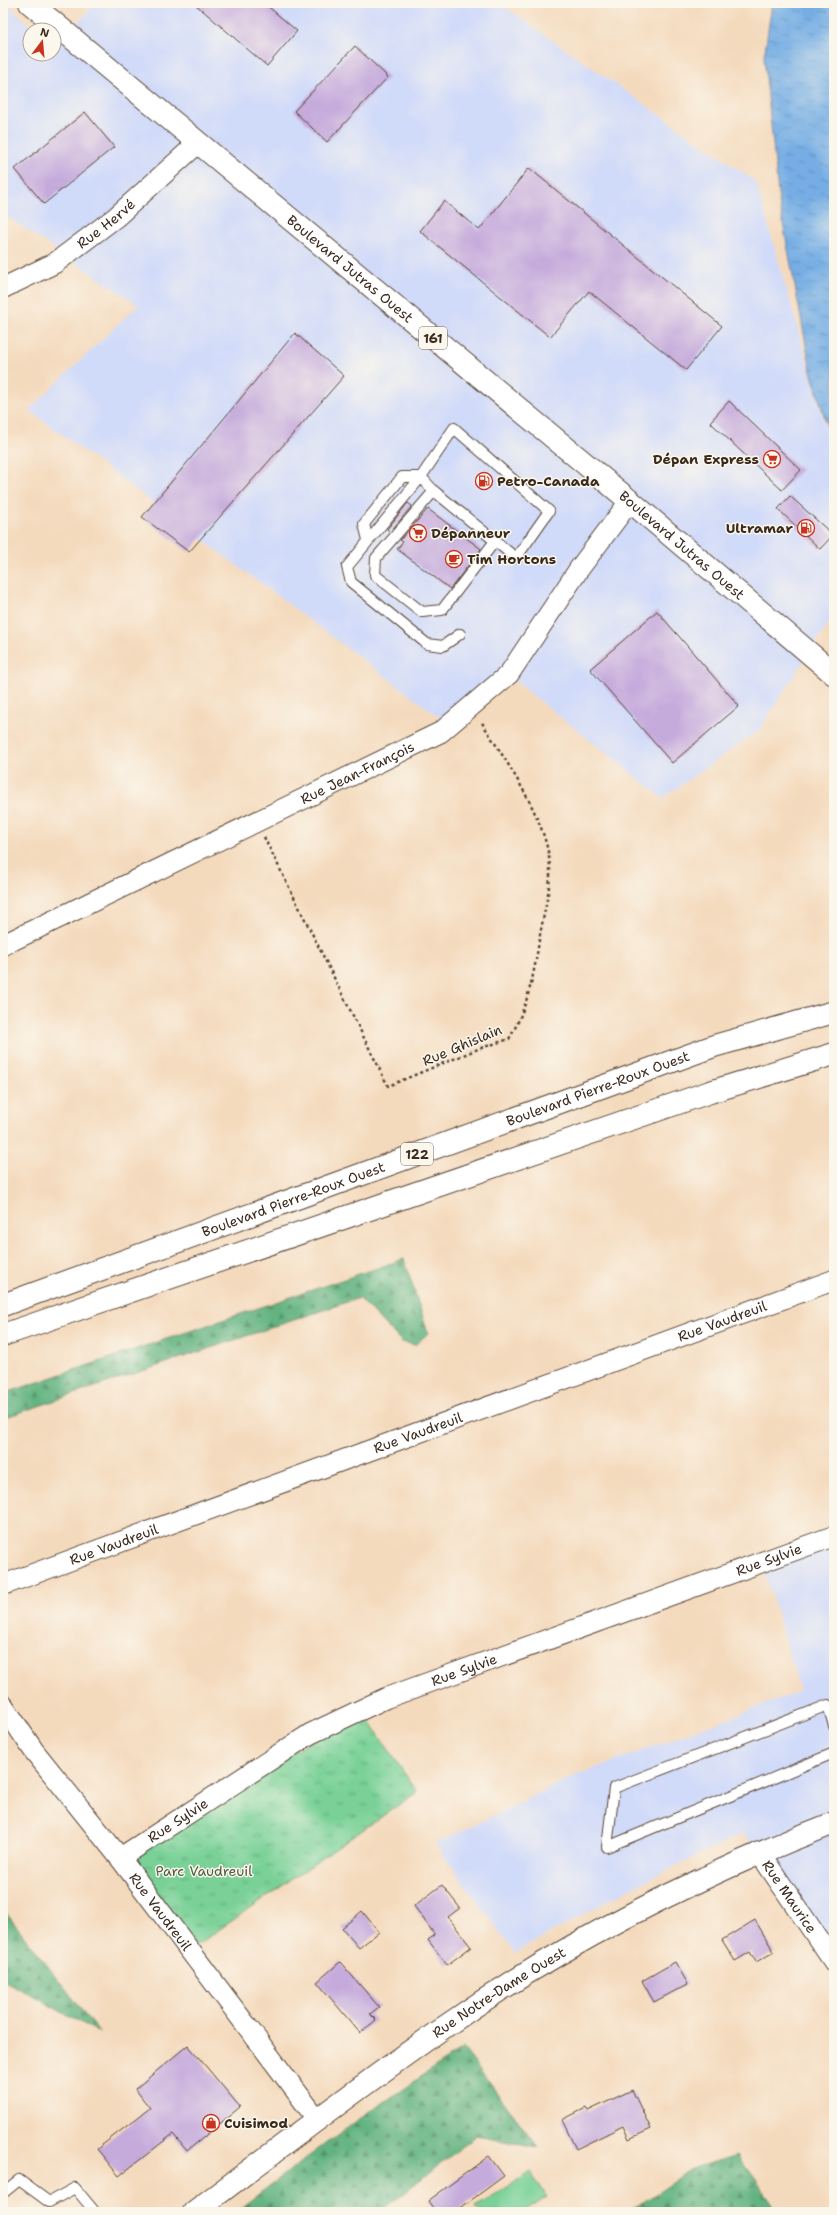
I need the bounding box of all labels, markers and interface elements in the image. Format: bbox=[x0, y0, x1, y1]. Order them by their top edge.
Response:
north arrow bbox=[22, 22, 62, 62]
text: N bbox=[38, 24, 51, 41]
street label: Rue Hervé bbox=[73, 195, 139, 252]
street label: Boulevard Jutras Ouest bbox=[283, 211, 417, 326]
road number: 161 bbox=[419, 327, 447, 349]
supermarket icon: Dépan Express bbox=[762, 449, 782, 469]
place label: Dépan Express bbox=[653, 450, 759, 468]
fuel station icon: Petro-Canada bbox=[474, 471, 494, 491]
place label: Petro-Canada bbox=[497, 472, 600, 490]
street label: Boulevard Jutras Ouest bbox=[616, 487, 749, 603]
fuel station icon: Ultramar bbox=[796, 518, 816, 538]
place label: Ultramar bbox=[726, 519, 793, 537]
supermarket icon: Dépanneur bbox=[408, 523, 428, 543]
place label: Dépanneur bbox=[431, 524, 511, 542]
cafe icon: Tim Hortons bbox=[444, 549, 464, 569]
place label: Tim Hortons bbox=[467, 550, 556, 568]
street label: Rue Jean-François bbox=[297, 737, 417, 808]
street label: Rue Ghislain bbox=[419, 1020, 505, 1070]
street label: Boulevard Pierre-Roux Ouest bbox=[504, 1047, 692, 1130]
road number: 122 bbox=[401, 1143, 433, 1165]
street label: Boulevard Pierre-Roux Ouest bbox=[199, 1158, 387, 1241]
street label: Rue Vaudreuil bbox=[675, 1296, 770, 1346]
street label: Rue Vaudreuil bbox=[371, 1408, 466, 1457]
street label: Rue Vaudreuil bbox=[67, 1520, 161, 1569]
street label: Rue Sylvie bbox=[733, 1539, 804, 1580]
street label: Rue Sylvie bbox=[429, 1650, 499, 1690]
street label: Rue Sylvie bbox=[144, 1794, 211, 1847]
street label: Rue Maurice bbox=[758, 1857, 821, 1937]
park label: Parc Vaudreuil bbox=[156, 1862, 253, 1880]
street label: Rue Vaudreuil bbox=[125, 1869, 196, 1955]
street label: Rue Notre-Dame Ouest bbox=[429, 1943, 569, 2042]
shop icon: Cuisimod bbox=[201, 2113, 221, 2133]
place label: Cuisimod bbox=[224, 2114, 289, 2132]

